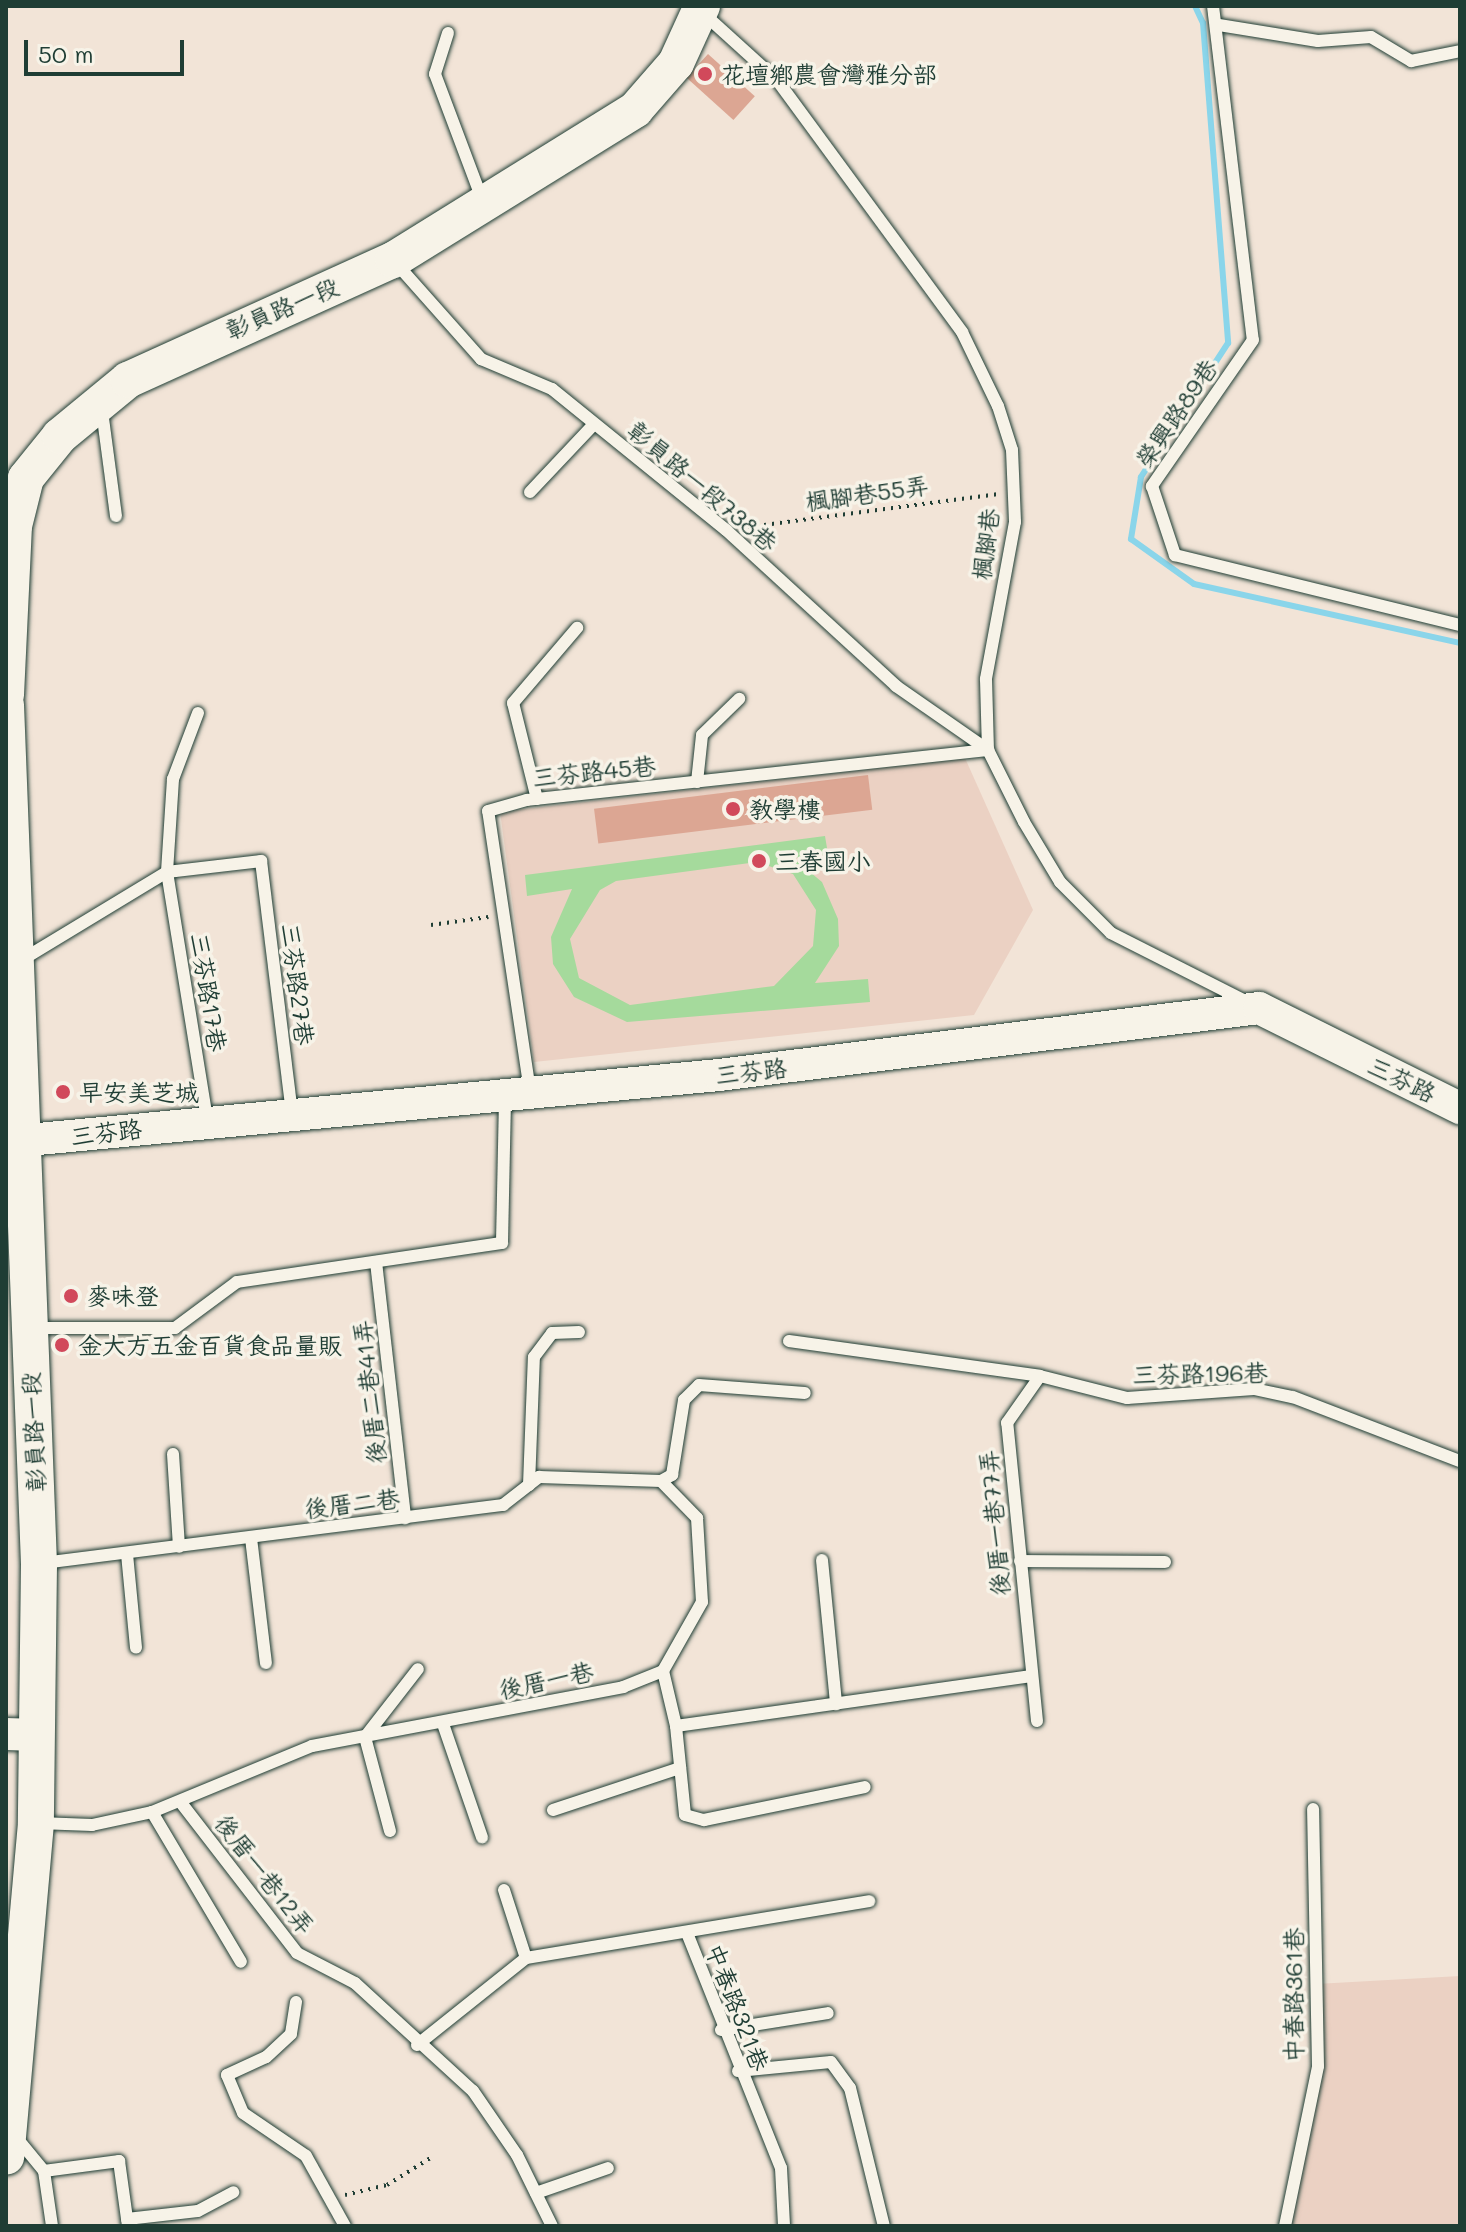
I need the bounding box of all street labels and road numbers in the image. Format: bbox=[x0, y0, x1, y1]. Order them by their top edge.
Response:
street label: 彰員路一段 bbox=[221, 271, 343, 345]
street label: 榮興路89巷 bbox=[1129, 353, 1223, 473]
street label: 彰員路一段738巷 bbox=[623, 415, 783, 557]
street label: 楓腳巷55弄 bbox=[804, 470, 930, 516]
street label: 楓腳巷 bbox=[966, 507, 1004, 581]
street label: 三芬路45巷 bbox=[531, 750, 657, 792]
street label: 三芬路27巷 bbox=[276, 921, 320, 1047]
street label: 三芬路17巷 bbox=[185, 930, 233, 1054]
street label: 三芬路 bbox=[1363, 1050, 1441, 1108]
street label: 三芬路 bbox=[714, 1053, 788, 1089]
street label: 三芬路 bbox=[69, 1113, 143, 1151]
street label: 後厝二巷41弄 bbox=[347, 1318, 391, 1466]
street label: 三芬路196巷 bbox=[1132, 1357, 1268, 1389]
street label: 彰員路一段 bbox=[15, 1371, 51, 1493]
street label: 後厝一巷77弄 bbox=[973, 1449, 1015, 1597]
street label: 後厝二巷 bbox=[303, 1483, 401, 1523]
street label: 後厝一巷 bbox=[496, 1656, 596, 1704]
street label: 後厝一巷12弄 bbox=[209, 1808, 321, 1940]
street label: 中春路361巷 bbox=[1279, 1927, 1307, 2063]
street label: 中春路321巷 bbox=[701, 1939, 775, 2075]

